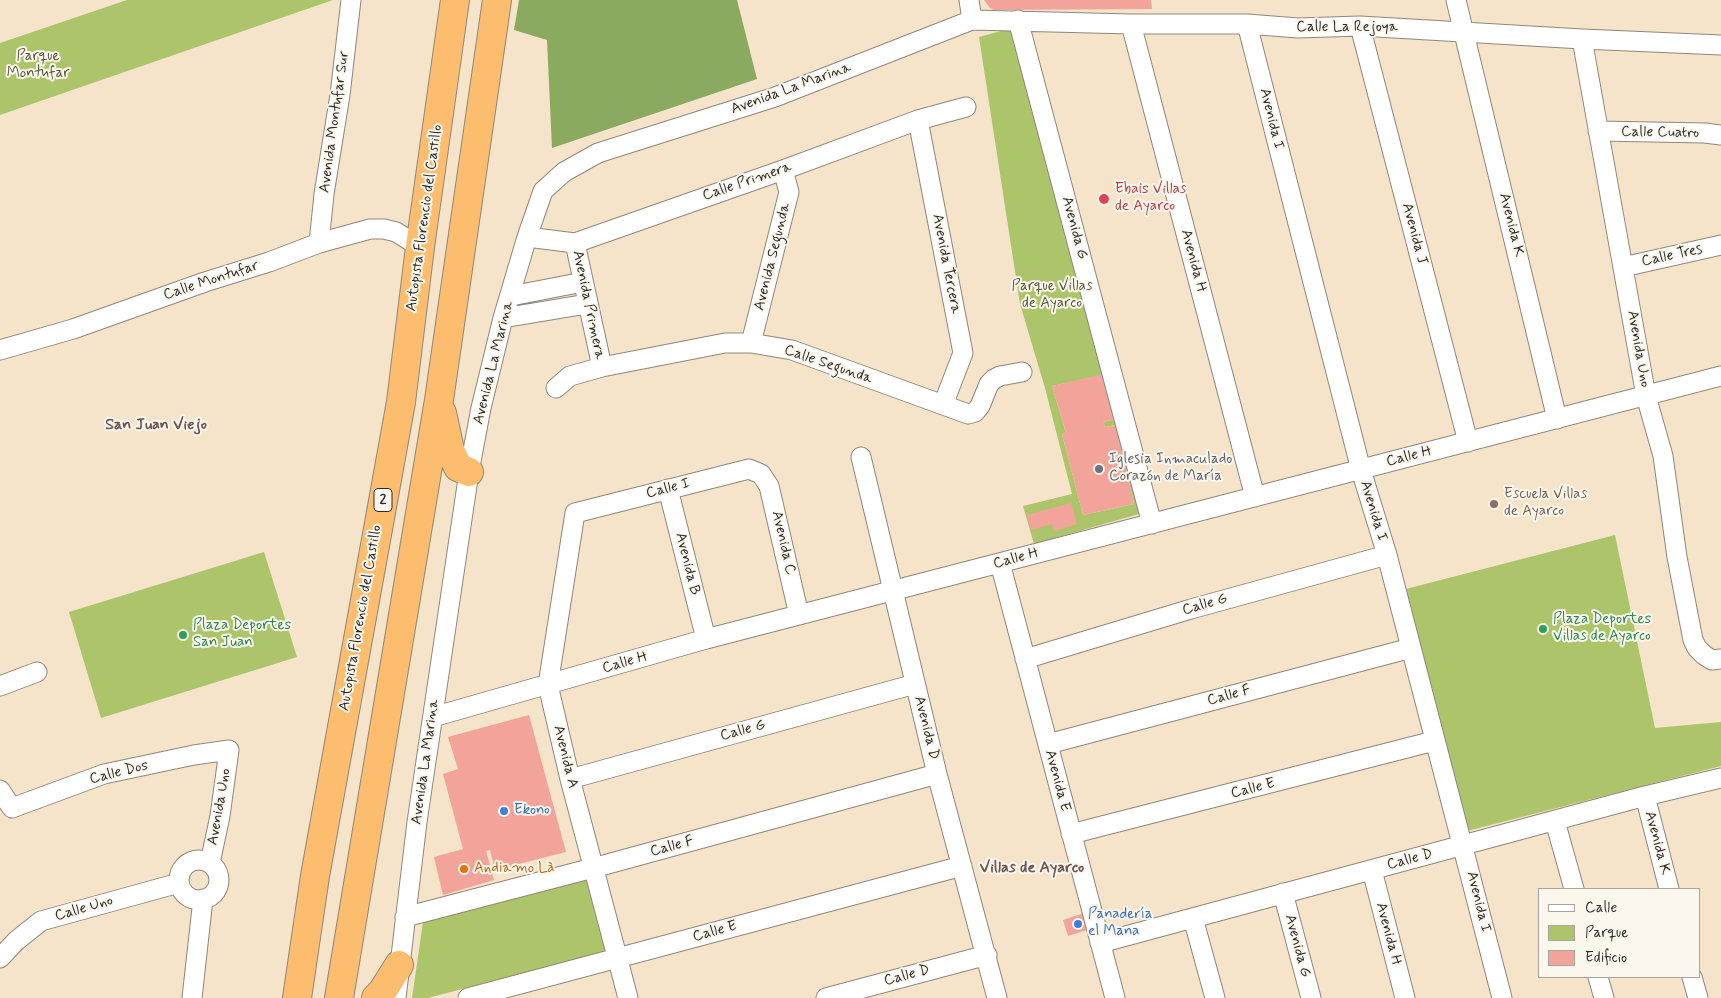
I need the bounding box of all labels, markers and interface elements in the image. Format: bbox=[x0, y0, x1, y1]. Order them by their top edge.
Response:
street label: Calle La Rejoya bbox=[1296, 19, 1398, 37]
park label: Parque Montufar bbox=[7, 48, 69, 83]
street label: Avenida Montufar Sur bbox=[316, 50, 354, 194]
street label: Avenida La Marina bbox=[729, 59, 853, 119]
street label: Avenida I bbox=[1255, 87, 1287, 151]
street label: Autopista Florencio del Castillo bbox=[403, 123, 447, 313]
street label: Calle Cuatro bbox=[1621, 123, 1699, 143]
street label: Calle Primera bbox=[700, 158, 794, 206]
place label: Ebais Villas de Ayarco bbox=[1115, 181, 1186, 216]
street label: Avenida K bbox=[1494, 191, 1528, 259]
marker: Ebais Villas de Ayarco bbox=[1097, 192, 1111, 206]
street label: Avenida G bbox=[1057, 195, 1091, 261]
street label: Avenida Segunda bbox=[751, 201, 795, 313]
street label: Avenida J bbox=[1397, 201, 1431, 267]
street label: Avenida Tercera bbox=[927, 212, 965, 316]
street label: Avenida H bbox=[1176, 228, 1210, 294]
street label: Calle Tres bbox=[1640, 241, 1704, 271]
street label: Avenida Primera bbox=[568, 249, 608, 361]
street label: Calle Montufar bbox=[161, 257, 261, 305]
park label: Parque Villas de Ayarco bbox=[1012, 278, 1092, 313]
street label: Avenida La Marina bbox=[470, 300, 518, 426]
street label: Avenida Uno bbox=[1622, 309, 1654, 389]
street label: Calle Segunda bbox=[782, 341, 874, 389]
district label: San Juan Viejo bbox=[105, 416, 207, 436]
street label: Calle H bbox=[1384, 443, 1434, 471]
place label: Iglesia Inmaculado Corazón de María bbox=[1109, 451, 1232, 486]
marker: Iglesia Inmaculado Corazón de María bbox=[1093, 463, 1105, 475]
street label: Calle I bbox=[644, 475, 692, 503]
street label: Avenida I bbox=[1355, 479, 1391, 543]
place label: Escuela Villas de Ayarco bbox=[1504, 486, 1587, 521]
road number: 2 bbox=[374, 488, 392, 512]
marker: Escuela Villas de Ayarco bbox=[1488, 498, 1500, 510]
street label: Avenida C bbox=[767, 509, 799, 577]
street label: Autopista Florencio del Castillo bbox=[336, 524, 386, 712]
street label: Avenida B bbox=[671, 531, 703, 597]
street label: Calle H bbox=[991, 544, 1041, 574]
street label: Calle G bbox=[1180, 590, 1230, 620]
place label: Plaza Deportes Villas de Ayarco bbox=[1553, 611, 1651, 646]
place label: Plaza Deportes San Juan bbox=[193, 617, 291, 652]
marker: Plaza Deportes Villas de Ayarco bbox=[1537, 623, 1549, 635]
marker: Plaza Deportes San Juan bbox=[177, 629, 189, 641]
street label: Calle H bbox=[600, 648, 650, 678]
street label: Calle F bbox=[1205, 682, 1253, 710]
street label: Avenida D bbox=[909, 694, 943, 762]
street label: Avenida La Marina bbox=[408, 698, 444, 826]
street label: Calle G bbox=[718, 716, 768, 746]
street label: Avenida A bbox=[549, 724, 581, 790]
street label: Avenida E bbox=[1040, 748, 1074, 814]
street label: Calle Dos bbox=[88, 757, 150, 789]
street label: Avenida Uno bbox=[204, 767, 236, 847]
street label: Calle E bbox=[1229, 775, 1277, 803]
place label: Ekono bbox=[514, 802, 550, 820]
marker: Ekono bbox=[498, 805, 510, 817]
street label: Avenida K bbox=[1640, 809, 1674, 877]
street label: Calle F bbox=[648, 833, 696, 861]
street label: Calle D bbox=[1385, 845, 1435, 875]
district label: Villas de Ayarco bbox=[980, 859, 1084, 879]
place label: Andiamo Là bbox=[474, 860, 554, 878]
marker: Andiamo Là bbox=[458, 863, 470, 875]
street label: Avenida I bbox=[1462, 870, 1494, 934]
legend bbox=[1538, 888, 1701, 978]
street label: Calle Uno bbox=[53, 892, 115, 926]
text: Calle bbox=[1585, 898, 1617, 918]
street label: Avenida H bbox=[1371, 901, 1405, 967]
place label: Panadería el Mana bbox=[1088, 906, 1153, 941]
street label: Avenida G bbox=[1280, 913, 1314, 979]
street label: Calle E bbox=[691, 917, 739, 947]
marker: Panadería el Mana bbox=[1072, 918, 1084, 930]
text: Parque bbox=[1585, 923, 1628, 943]
text: Edificio bbox=[1585, 948, 1627, 968]
street label: Calle D bbox=[882, 961, 932, 991]

